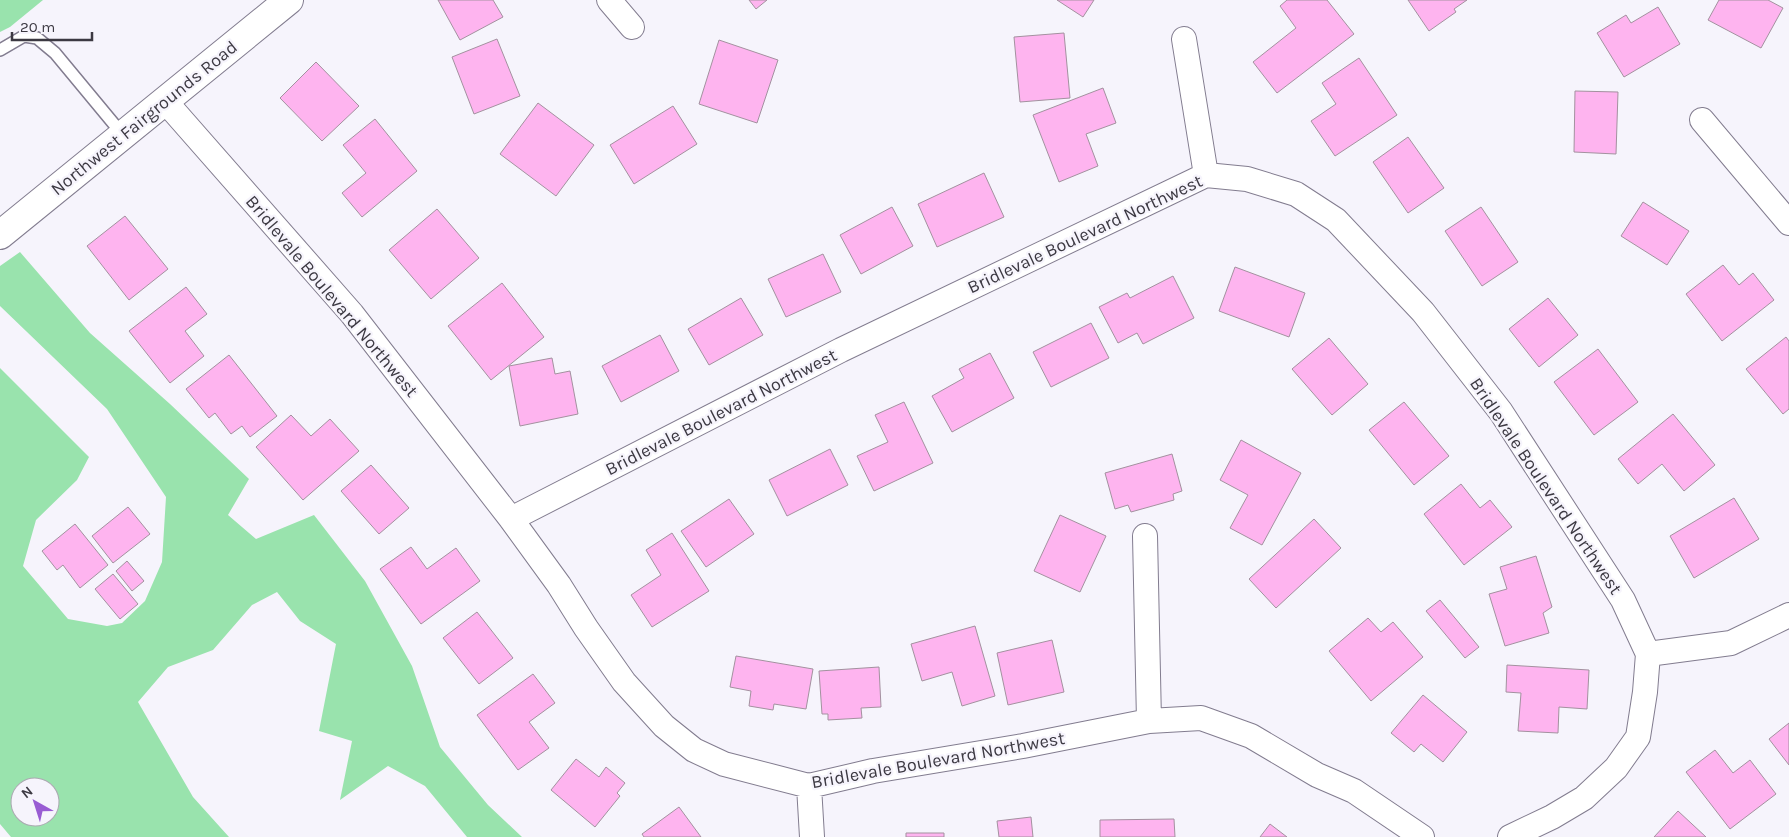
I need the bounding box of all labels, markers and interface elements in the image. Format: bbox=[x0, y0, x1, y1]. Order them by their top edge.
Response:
scale bar bbox=[12, 10, 92, 42]
text: 20 m bbox=[20, 18, 55, 36]
street label: Northwest Fairgrounds Road bbox=[46, 36, 242, 200]
street label: Bridlevale Boulevard Northwest bbox=[964, 170, 1206, 298]
street label: Bridlevale Boulevard Northwest bbox=[241, 191, 423, 402]
street label: Bridlevale Boulevard Northwest bbox=[602, 344, 841, 480]
street label: Bridlevale Boulevard Northwest bbox=[1465, 373, 1627, 599]
street label: Bridlevale Boulevard Northwest bbox=[810, 727, 1067, 793]
north arrow bbox=[10, 777, 60, 827]
text: N bbox=[18, 783, 36, 802]

